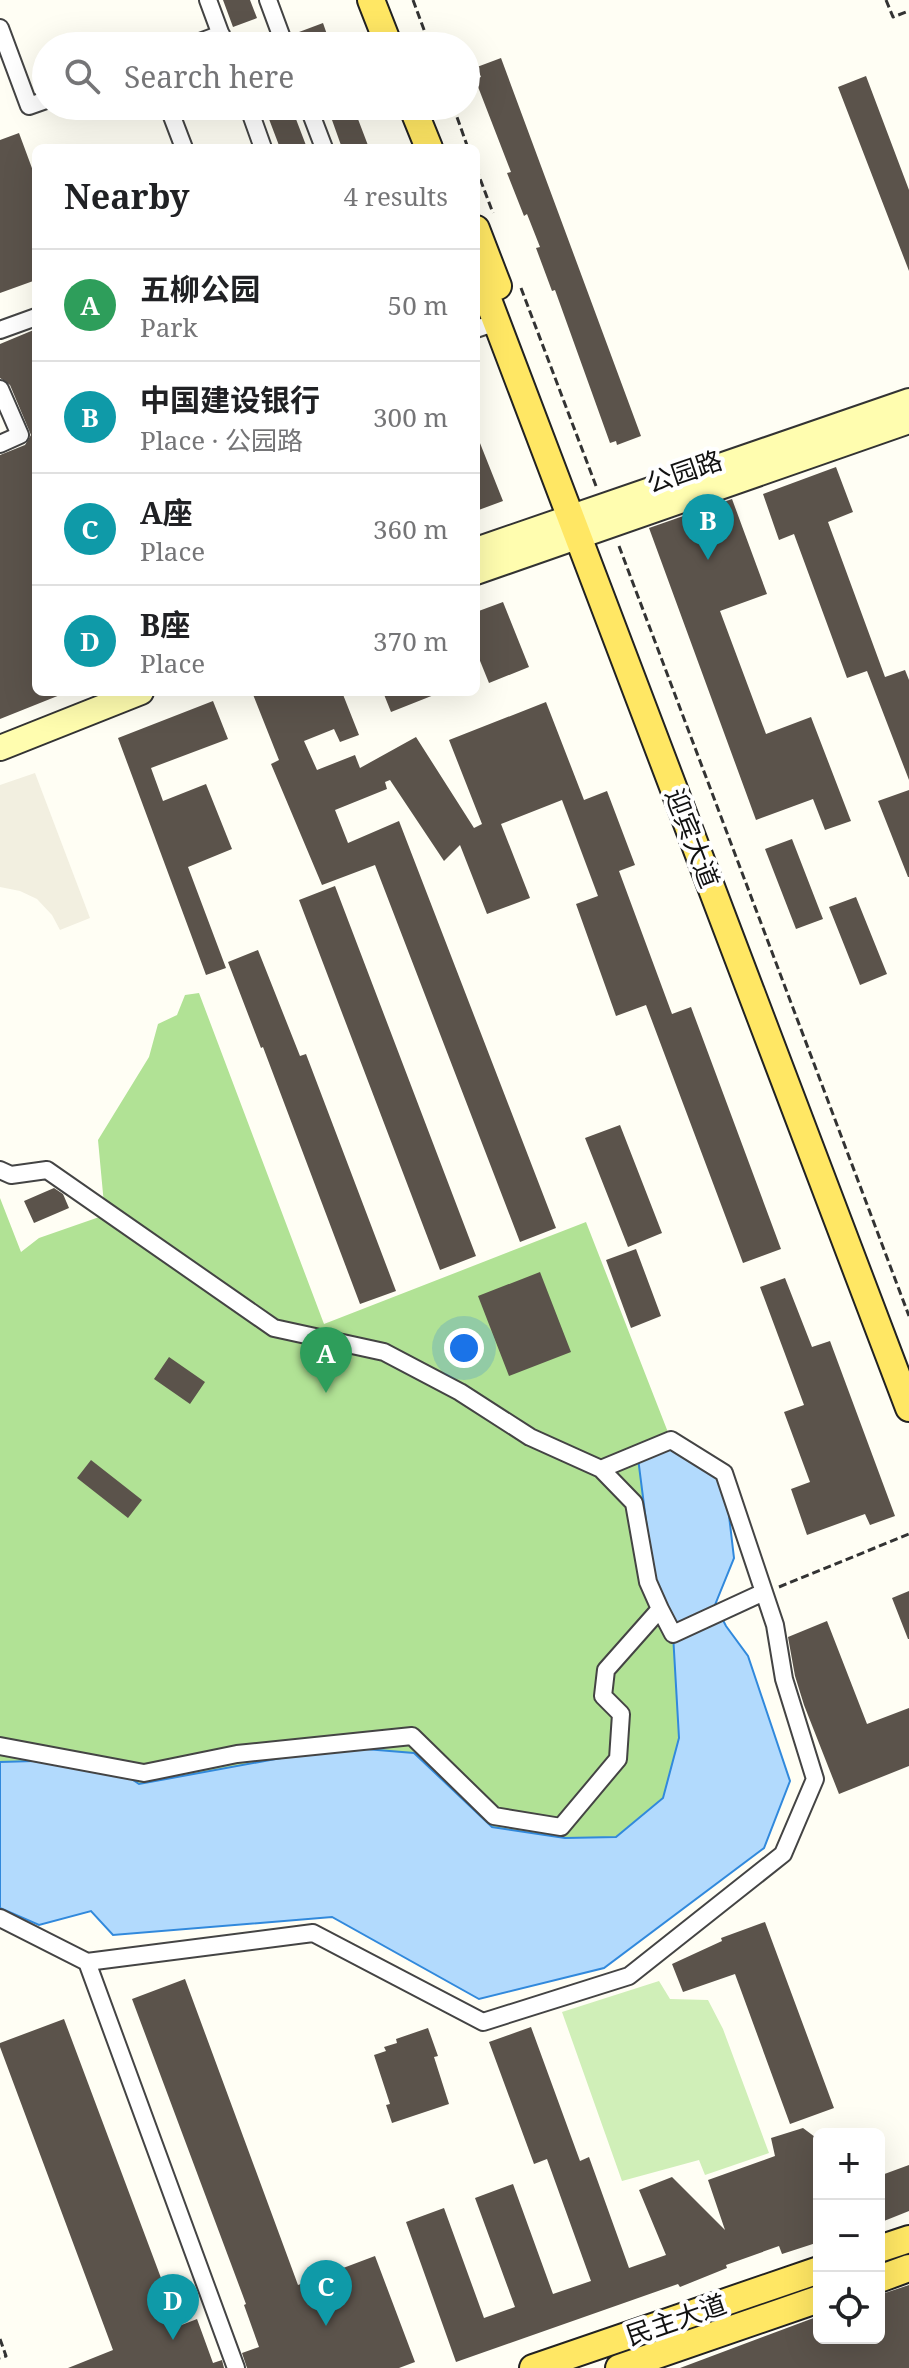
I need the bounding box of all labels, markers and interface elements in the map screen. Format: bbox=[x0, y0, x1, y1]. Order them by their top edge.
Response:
search box bbox=[32, 32, 480, 120]
icon: search bbox=[60, 54, 104, 98]
text: Search here bbox=[124, 56, 294, 97]
text: Nearby bbox=[64, 173, 190, 219]
text: 4 results bbox=[343, 178, 448, 214]
text: 五柳公园 bbox=[140, 268, 260, 309]
text: A bbox=[80, 287, 100, 323]
text: 50 m bbox=[388, 287, 448, 323]
text: Park bbox=[140, 309, 198, 345]
text: 中国建设银行 bbox=[140, 379, 320, 420]
text: B bbox=[81, 399, 99, 435]
text: 300 m bbox=[373, 399, 448, 435]
text: Place · 公园路 bbox=[140, 422, 303, 458]
street label: 公园路 bbox=[641, 441, 727, 501]
text: A座 bbox=[140, 492, 193, 533]
pin: B bbox=[682, 494, 734, 560]
text: C bbox=[81, 511, 99, 547]
text: 360 m bbox=[373, 511, 448, 547]
text: Place bbox=[140, 533, 205, 569]
text: B座 bbox=[140, 604, 190, 645]
text: D bbox=[80, 623, 100, 659]
text: 370 m bbox=[373, 623, 448, 659]
text: Place bbox=[140, 645, 205, 681]
street label: 迎宾大道 bbox=[658, 783, 728, 893]
pin: A bbox=[300, 1327, 352, 1393]
your location bbox=[444, 1328, 484, 1368]
map controls bbox=[813, 2128, 885, 2344]
button: + bbox=[813, 2128, 885, 2200]
button: − bbox=[813, 2200, 885, 2272]
pin: C bbox=[300, 2260, 352, 2326]
button: locate bbox=[813, 2272, 885, 2344]
pin: D bbox=[147, 2274, 199, 2340]
street label: 民主大道 bbox=[621, 2285, 731, 2353]

